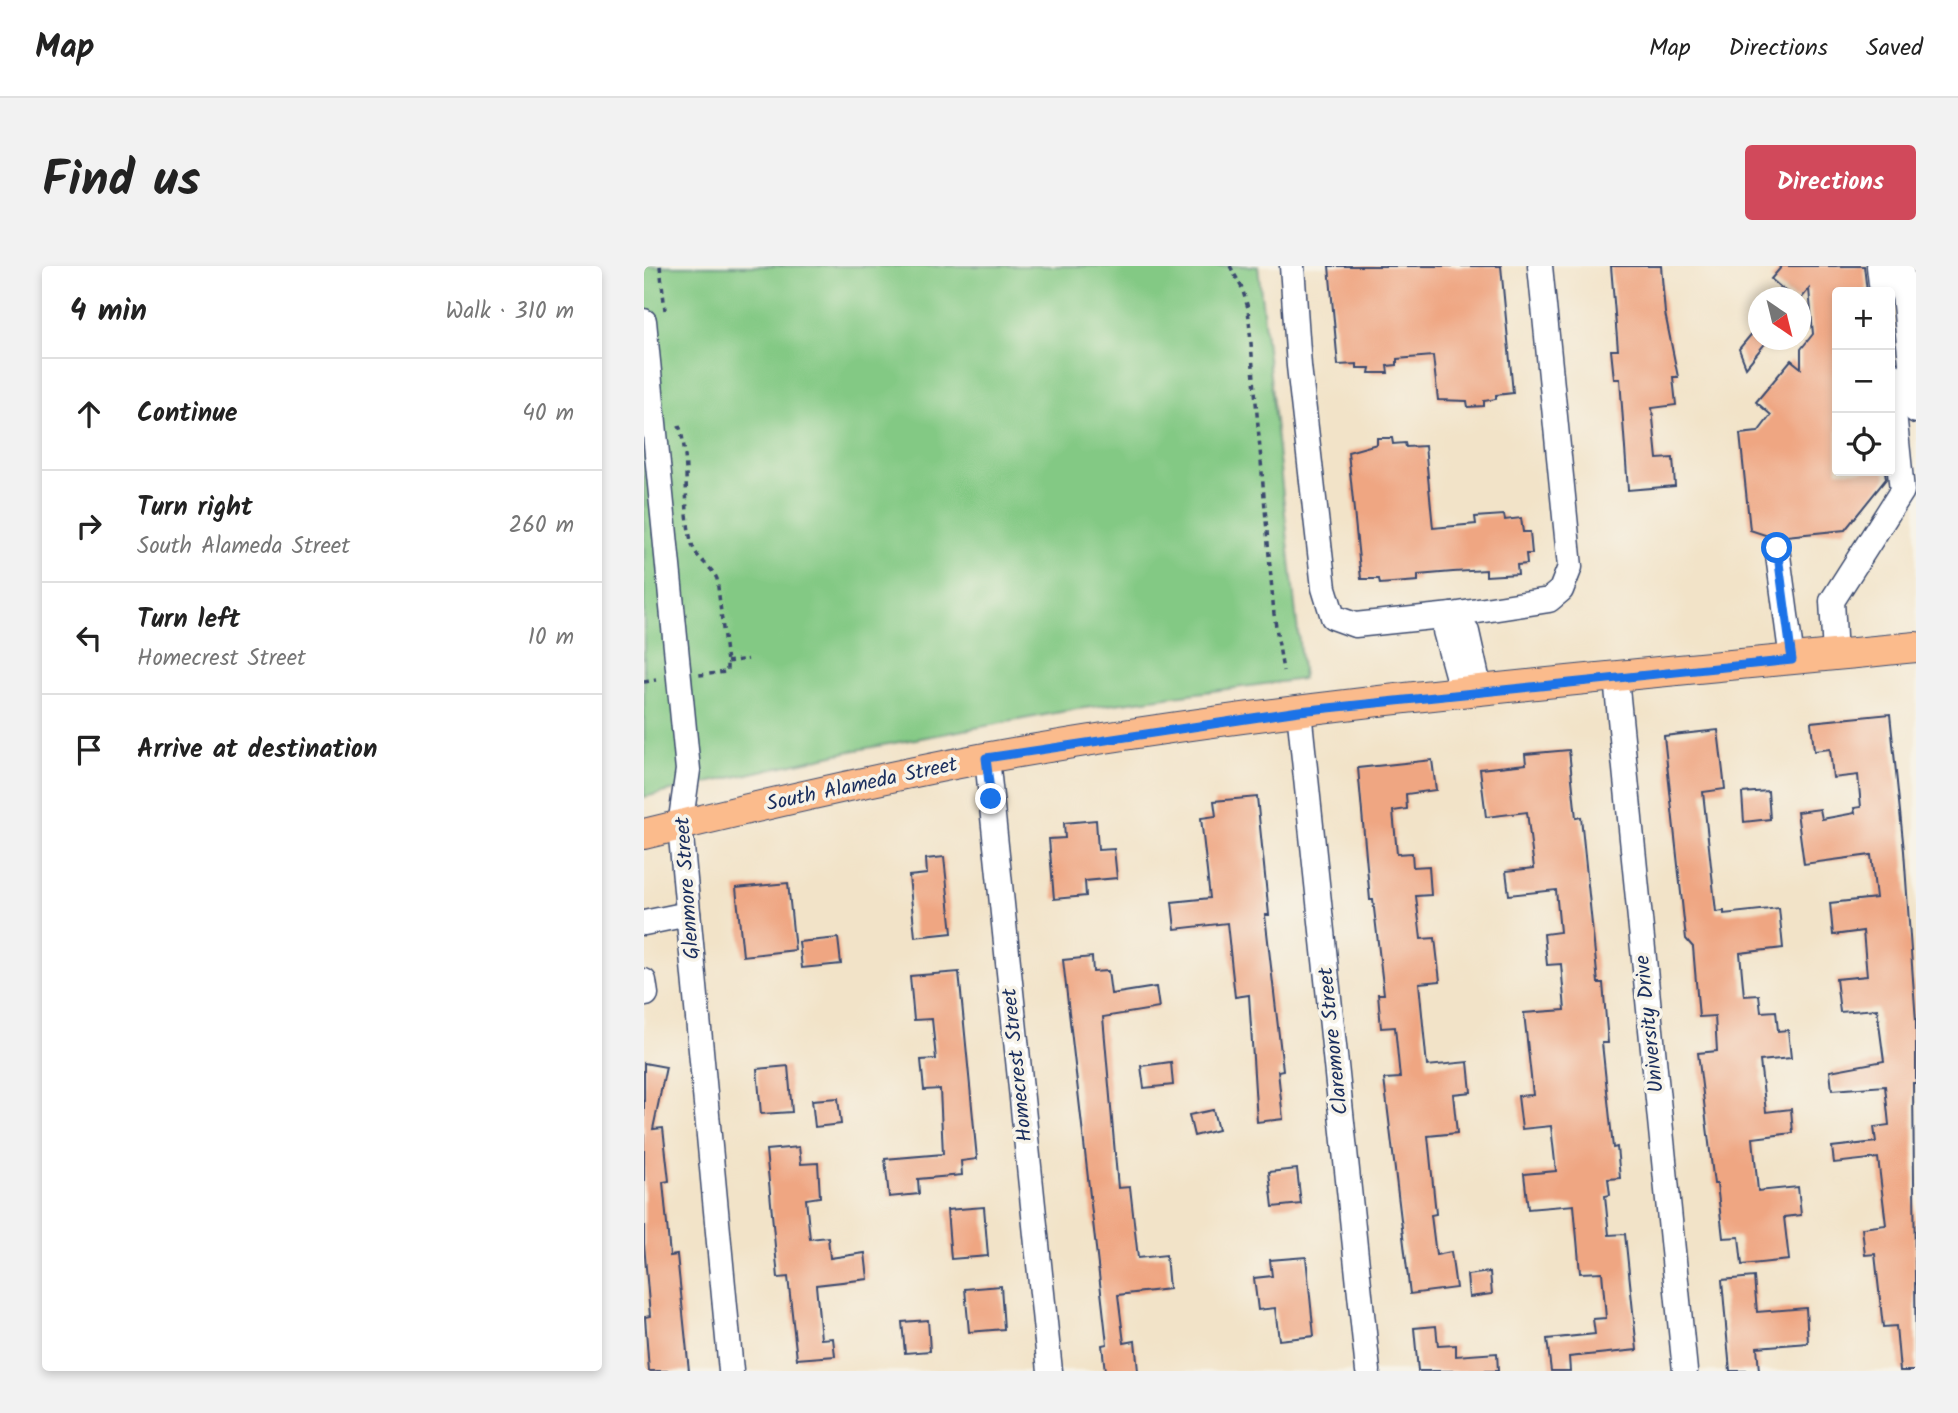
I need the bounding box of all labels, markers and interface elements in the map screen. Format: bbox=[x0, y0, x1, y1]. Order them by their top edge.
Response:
text: Map bbox=[35, 22, 95, 75]
text: Map bbox=[1649, 29, 1691, 68]
text: Directions bbox=[1729, 29, 1828, 68]
text: Saved bbox=[1866, 29, 1923, 68]
text: Find us bbox=[42, 143, 200, 221]
button: Directions bbox=[1745, 145, 1916, 220]
north arrow bbox=[1748, 287, 1811, 350]
map controls bbox=[1832, 287, 1895, 476]
button: + bbox=[1832, 287, 1895, 350]
text: 4 min bbox=[70, 288, 147, 336]
text: Walk · 310 m bbox=[446, 294, 574, 330]
button: − bbox=[1832, 350, 1895, 413]
text: Continue bbox=[137, 393, 238, 435]
icon: ahead bbox=[70, 395, 108, 433]
text: 40 m bbox=[522, 396, 574, 432]
button: locate bbox=[1832, 413, 1895, 476]
text: Turn right bbox=[137, 487, 253, 529]
icon: right bbox=[70, 507, 108, 545]
text: 260 m bbox=[509, 508, 574, 544]
text: South Alameda Street bbox=[137, 529, 350, 565]
route start bbox=[1761, 532, 1792, 563]
text: Turn left bbox=[137, 599, 240, 641]
icon: left bbox=[70, 619, 108, 657]
text: 10 m bbox=[528, 620, 574, 656]
text: Homecrest Street bbox=[137, 641, 306, 677]
text: Arrive at destination bbox=[137, 729, 377, 771]
icon: arrive bbox=[70, 731, 108, 769]
street label: South Alameda Street bbox=[763, 748, 961, 821]
route end bbox=[975, 783, 1006, 814]
street label: Glenmore Street bbox=[666, 815, 709, 960]
street label: University Drive bbox=[1626, 953, 1674, 1094]
street label: Claremore Street bbox=[1310, 965, 1358, 1116]
street label: Homecrest Street bbox=[993, 986, 1042, 1143]

